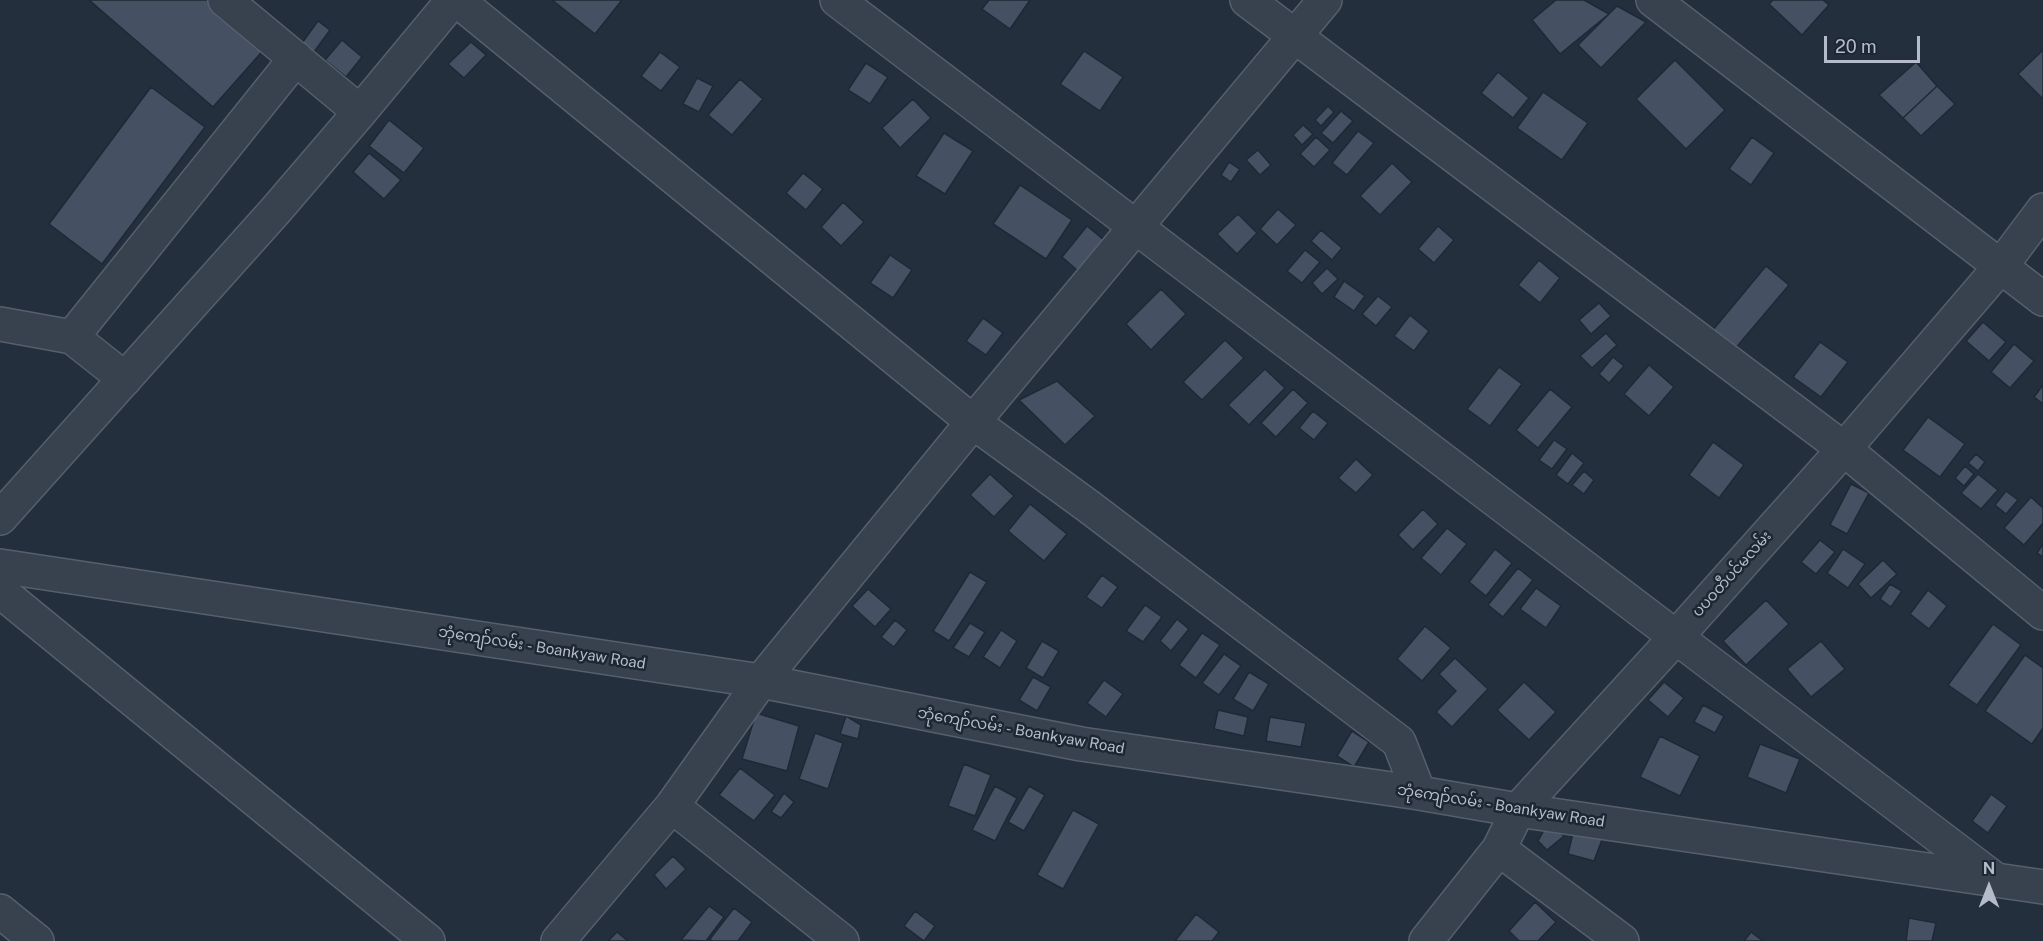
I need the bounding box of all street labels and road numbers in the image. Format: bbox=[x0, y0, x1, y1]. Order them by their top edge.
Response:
street label: ပပဝတီပင်မလမ်း bbox=[1689, 527, 1775, 621]
street label: ဘုံကျော်လမ်း - Boankyaw Road bbox=[437, 623, 647, 673]
street label: ဘုံကျော်လမ်း - Boankyaw Road bbox=[916, 704, 1126, 758]
street label: ဘုံကျော်လမ်း - Boankyaw Road bbox=[1396, 781, 1606, 831]

